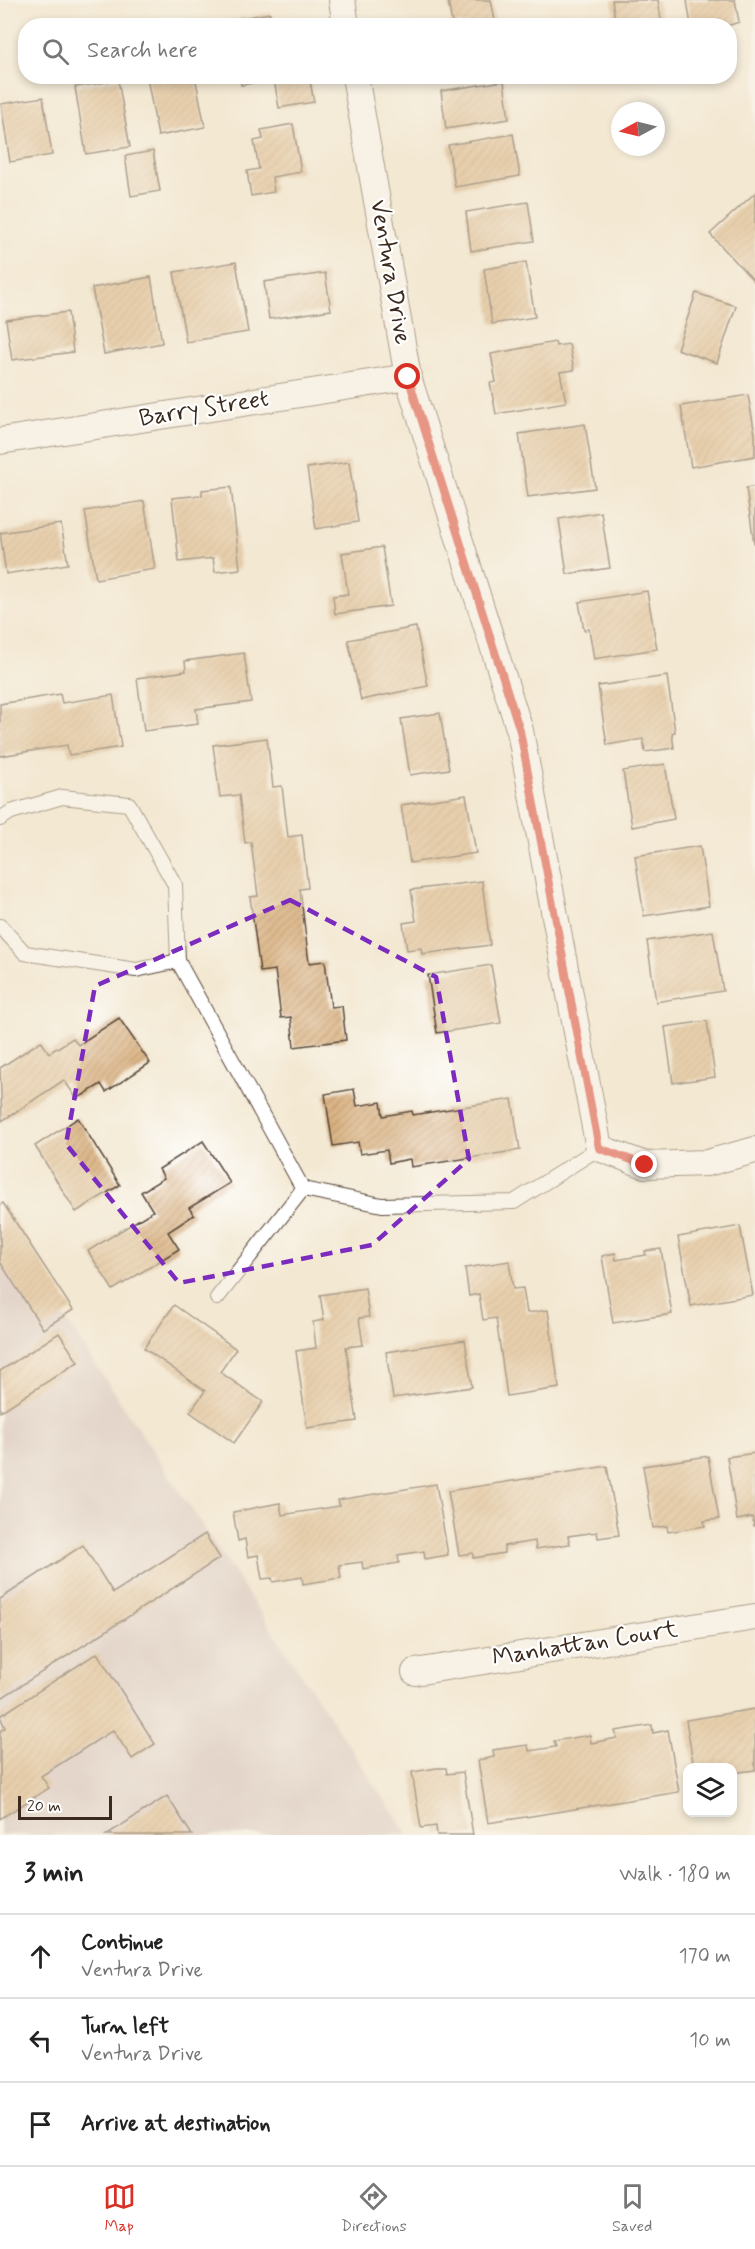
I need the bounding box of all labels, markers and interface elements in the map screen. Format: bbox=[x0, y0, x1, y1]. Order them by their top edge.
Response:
search box bbox=[18, 18, 737, 84]
icon: search bbox=[39, 35, 72, 68]
text: Search here bbox=[87, 37, 198, 65]
north arrow bbox=[611, 102, 665, 156]
street label: Ventura Drive bbox=[362, 197, 418, 347]
route start bbox=[394, 363, 420, 389]
street label: Barry Street bbox=[137, 383, 271, 435]
route end bbox=[631, 1151, 657, 1177]
street label: Manhattan Court bbox=[490, 1614, 680, 1674]
map controls bbox=[683, 1763, 737, 1817]
button: layers bbox=[683, 1763, 737, 1817]
scale bar bbox=[18, 1793, 112, 1820]
text: 20 m bbox=[27, 1796, 61, 1817]
text: 3 min bbox=[24, 1857, 84, 1891]
text: Walk · 180 m bbox=[619, 1861, 731, 1888]
text: Continue bbox=[81, 1929, 163, 1957]
icon: ahead bbox=[24, 1940, 57, 1973]
text: 170 m bbox=[679, 1943, 731, 1970]
text: Ventura Drive bbox=[81, 1957, 203, 1984]
text: Turn left bbox=[81, 2013, 169, 2041]
icon: left bbox=[24, 2024, 57, 2057]
text: 10 m bbox=[689, 2027, 731, 2054]
text: Ventura Drive bbox=[81, 2041, 203, 2068]
icon: arrive bbox=[24, 2108, 57, 2141]
text: Arrive at destination bbox=[81, 2110, 271, 2138]
tab: Map bbox=[103, 2180, 136, 2237]
tab: Directions bbox=[341, 2180, 407, 2237]
tab: Saved bbox=[612, 2180, 652, 2237]

